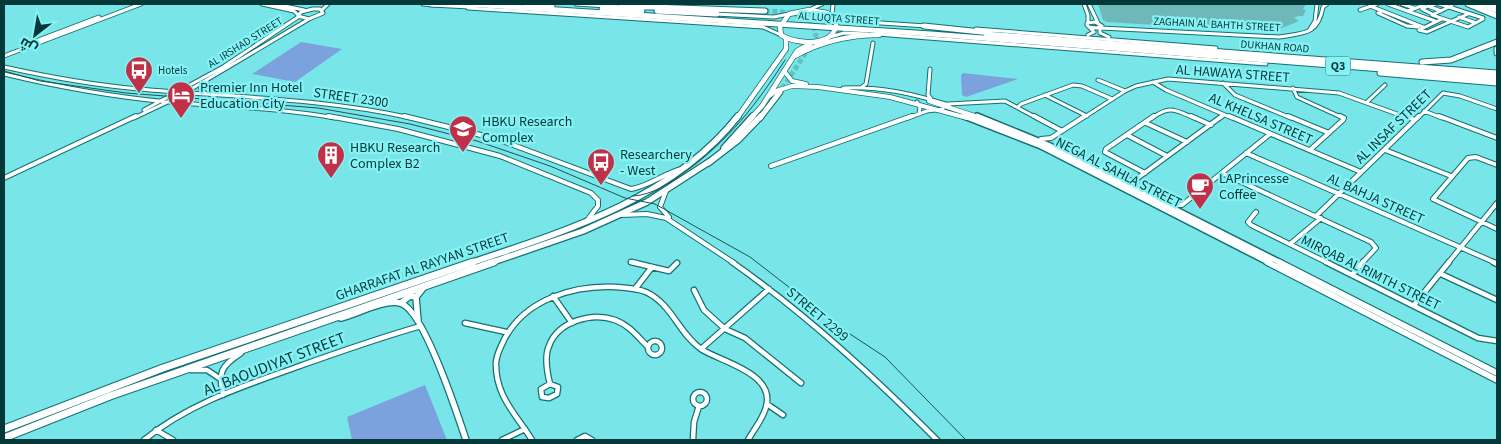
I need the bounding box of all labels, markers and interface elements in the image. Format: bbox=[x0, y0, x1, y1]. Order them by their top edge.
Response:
street label: AL LUQTA STREET bbox=[798, 8, 880, 29]
north arrow bbox=[10, 10, 60, 60]
street label: AL IRSHAD STREET bbox=[205, 13, 286, 72]
street label: ZAGHAIN AL BAHTH STREET bbox=[1153, 14, 1281, 35]
text: ش bbox=[16, 32, 42, 58]
street label: DUKHAN ROAD bbox=[1240, 37, 1310, 56]
bus stop icon: Hotels bbox=[124, 55, 154, 94]
road number: Q3 bbox=[1326, 56, 1350, 76]
street label: AL HAWAYA STREET bbox=[1175, 60, 1291, 88]
place label: Hotels bbox=[158, 63, 188, 78]
place label: Premier Inn Hotel Education City bbox=[200, 78, 303, 114]
hotel icon: Premier Inn Hotel Education City bbox=[166, 80, 196, 119]
street label: STREET 2300 bbox=[312, 83, 390, 113]
street label: AL INSAF STREET bbox=[1351, 85, 1437, 169]
street label: AL KHELSA STREET bbox=[1206, 88, 1316, 150]
place label: HBKU Research Complex bbox=[482, 112, 572, 148]
school or university icon: HBKU Research Complex bbox=[448, 114, 478, 153]
street label: NEGA AL SAHLA STREET bbox=[1052, 132, 1185, 214]
place label: HBKU Research Complex B2 bbox=[350, 138, 440, 174]
building icon: HBKU Research Complex B2 bbox=[316, 140, 346, 179]
place label: Researchery - West bbox=[620, 145, 692, 181]
bus stop icon: Researchery - West bbox=[586, 147, 616, 186]
place label: LAPrincesse Coffee bbox=[1219, 169, 1289, 205]
street label: AL BAHJA STREET bbox=[1324, 169, 1428, 229]
cafe icon: LAPrincesse Coffee bbox=[1185, 171, 1215, 210]
street label: GHARRAFAT AL RAYYAN STREET bbox=[333, 228, 512, 306]
street label: MIRQAB AL RIMTH STREET bbox=[1297, 230, 1444, 316]
street label: STREET 2299 bbox=[782, 283, 853, 347]
street label: AL BAOUDIYAT STREET bbox=[200, 326, 349, 401]

